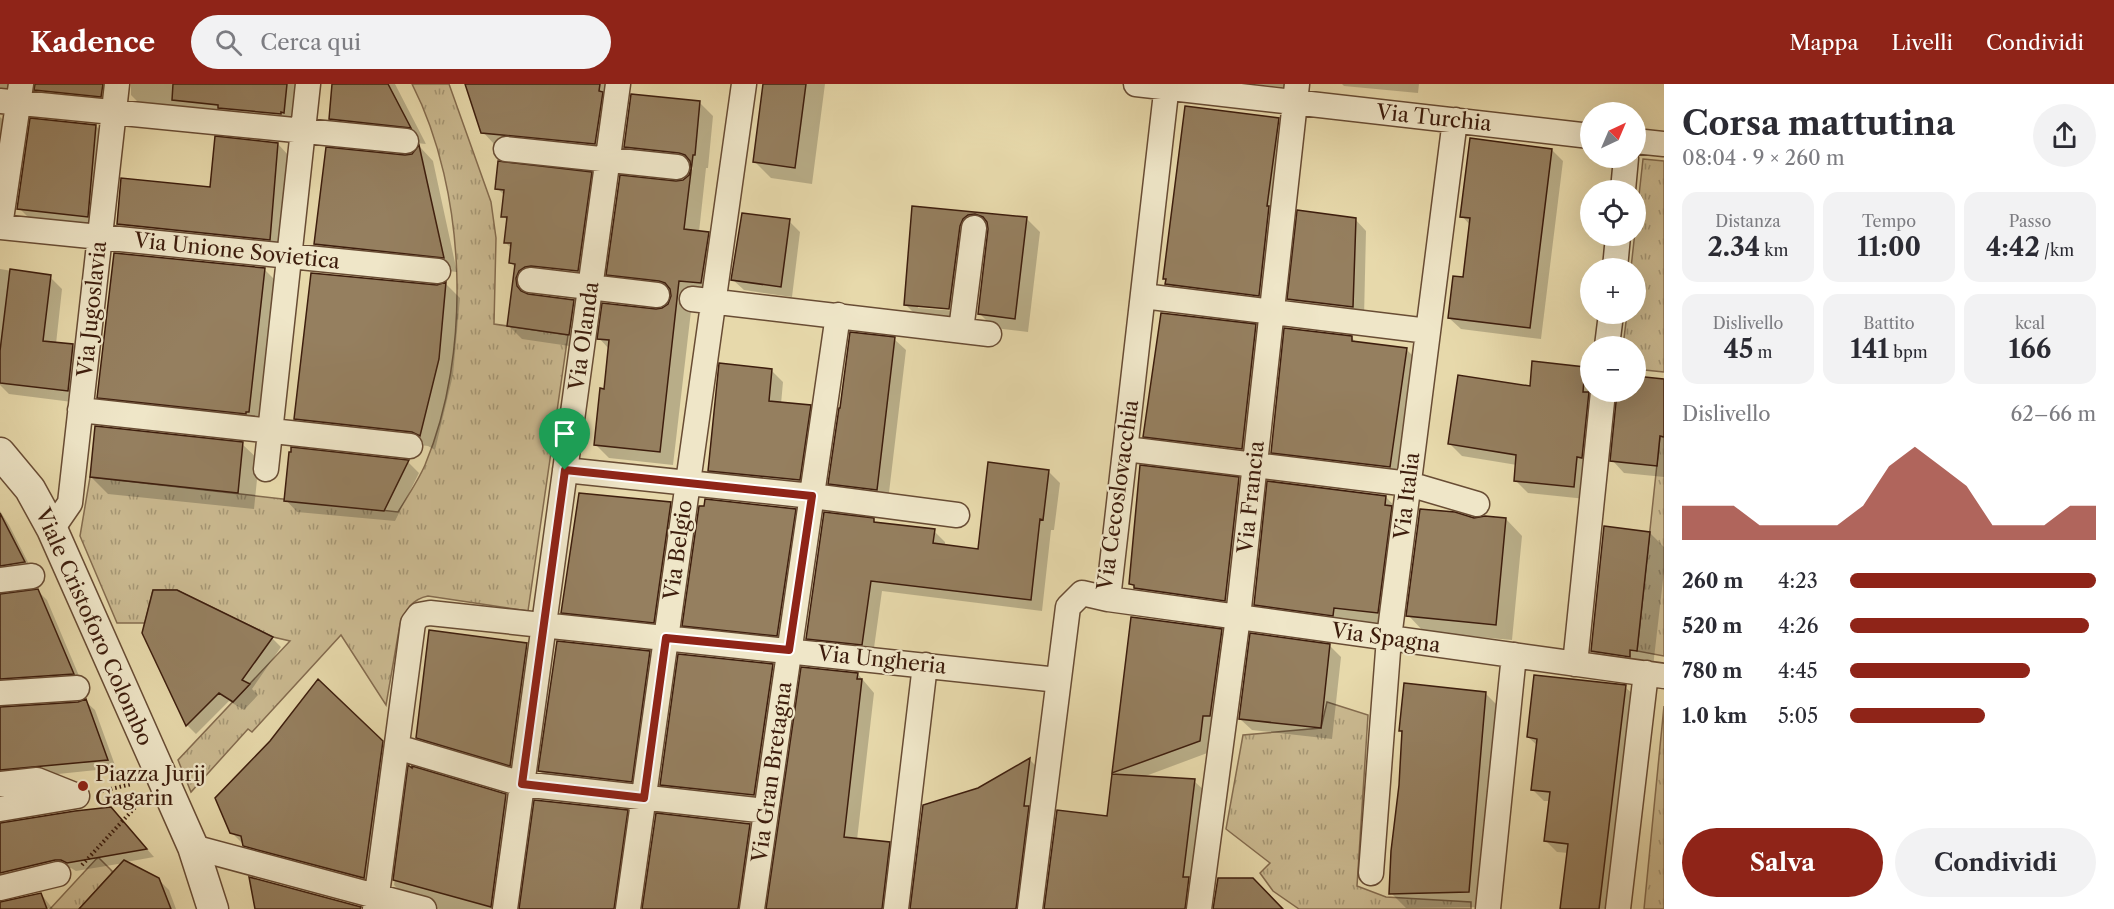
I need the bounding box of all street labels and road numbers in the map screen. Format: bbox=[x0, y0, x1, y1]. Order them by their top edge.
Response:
street label: Via Turchia bbox=[1374, 99, 1494, 136]
street label: Via Unione Sovietica bbox=[132, 227, 342, 274]
street label: Via Jugoslavia bbox=[72, 239, 111, 379]
street label: Via Olanda bbox=[563, 279, 604, 393]
street label: Via Cecoslovacchia bbox=[1092, 397, 1143, 593]
street label: Via Francia bbox=[1232, 439, 1269, 555]
street label: Via Italia bbox=[1389, 450, 1424, 542]
street label: Via Belgio bbox=[658, 498, 697, 603]
street label: Viale Cristoforo Colombo bbox=[30, 503, 158, 749]
street label: Via Spagna bbox=[1329, 617, 1443, 658]
street label: Via Ungheria bbox=[816, 640, 948, 679]
street label: Via Gran Bretagna bbox=[746, 679, 797, 865]

